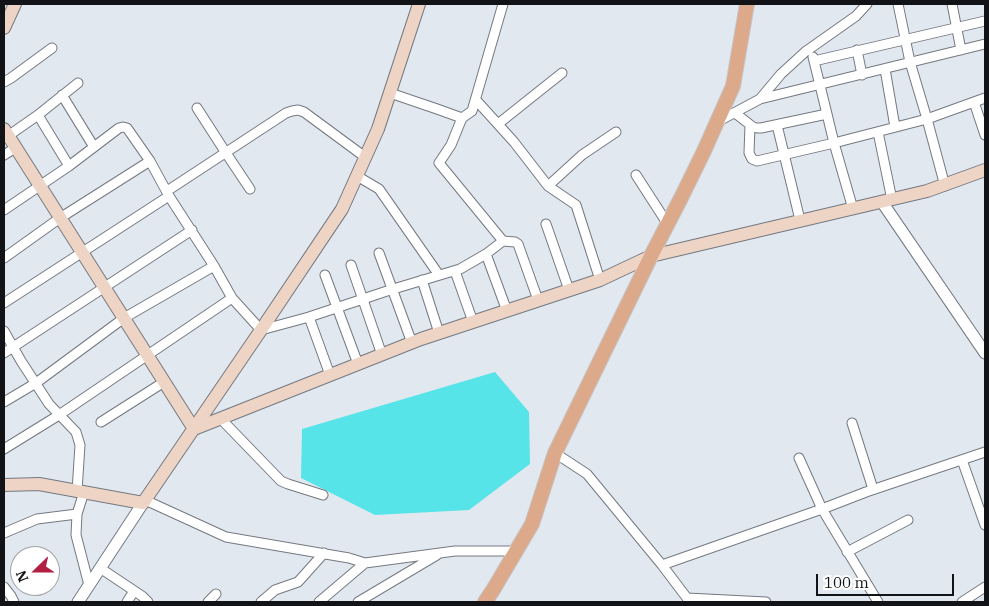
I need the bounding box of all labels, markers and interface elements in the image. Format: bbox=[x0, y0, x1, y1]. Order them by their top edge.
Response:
north arrow bbox=[10, 546, 60, 596]
scale bar bbox=[819, 564, 956, 596]
text: N bbox=[12, 568, 32, 585]
text: 100 m bbox=[824, 573, 869, 592]

